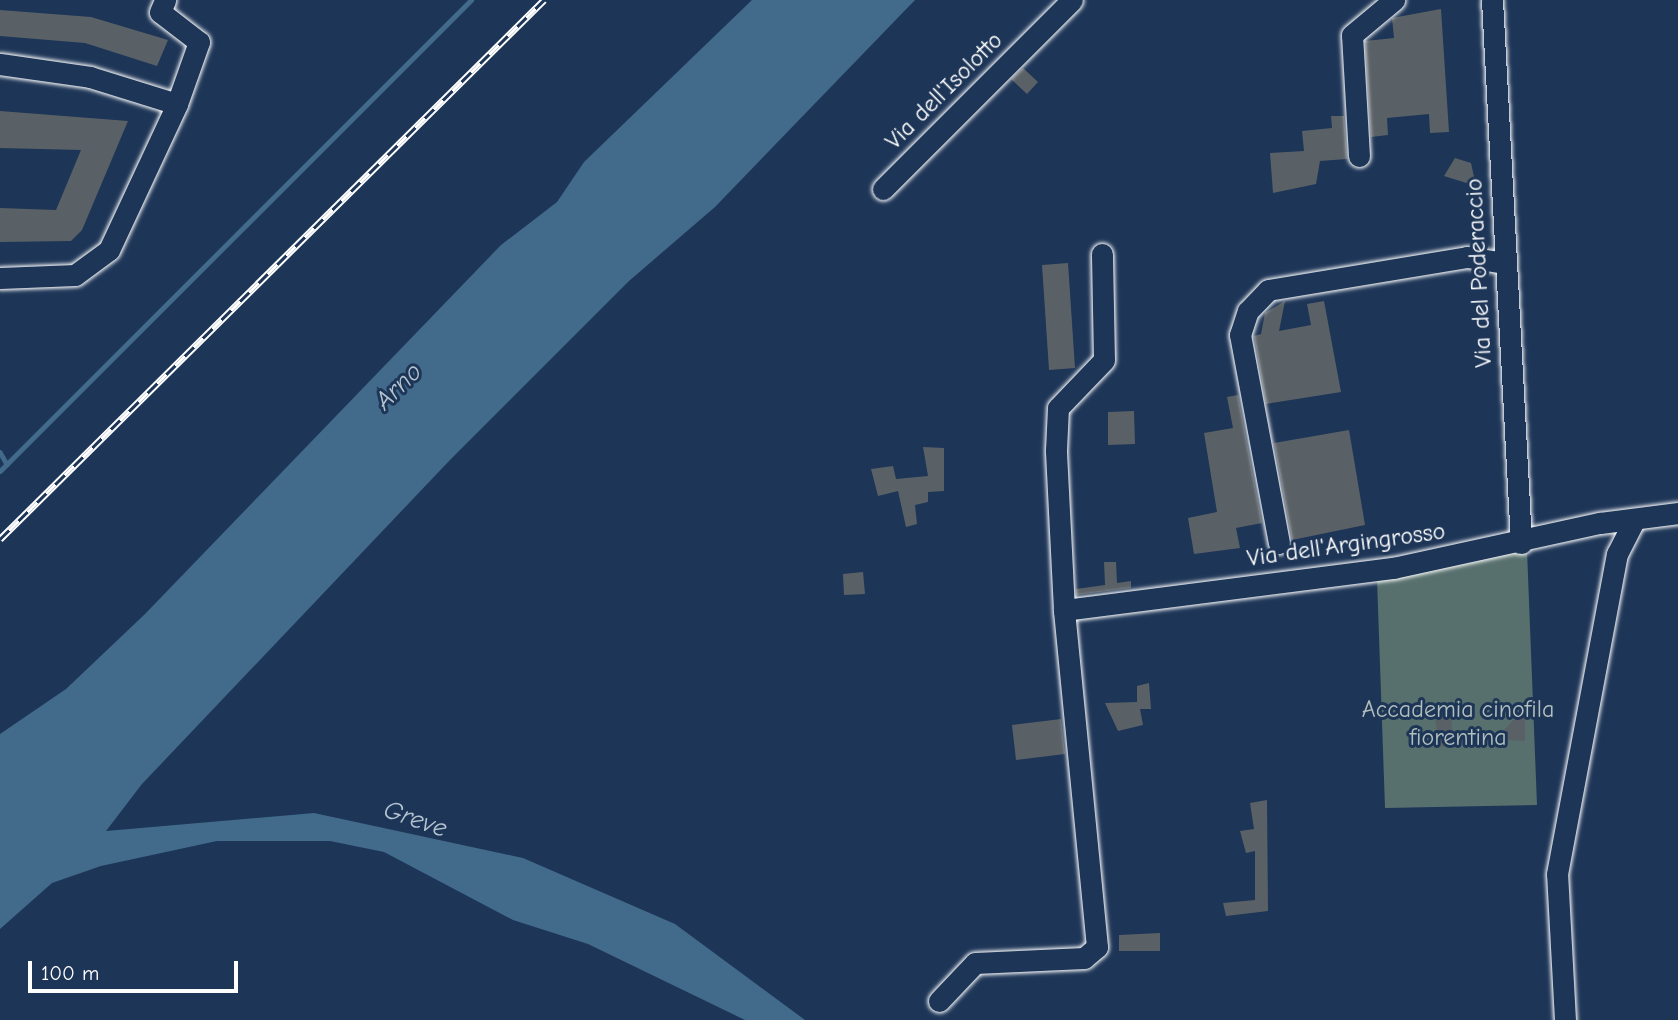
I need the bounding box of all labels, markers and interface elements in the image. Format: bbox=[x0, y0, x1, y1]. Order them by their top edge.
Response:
street label: Via dell'Isolotto bbox=[879, 26, 1009, 156]
street label: Via del Poderaccio bbox=[1460, 178, 1498, 368]
water label: Arno bbox=[369, 357, 429, 417]
street label: Via dell'Argingrosso bbox=[1245, 517, 1447, 573]
park label: Accademia cinofila fiorentina bbox=[1362, 696, 1554, 752]
water label: Greve bbox=[379, 795, 451, 845]
scale bar bbox=[32, 946, 242, 990]
text: 100 m bbox=[41, 961, 99, 985]

